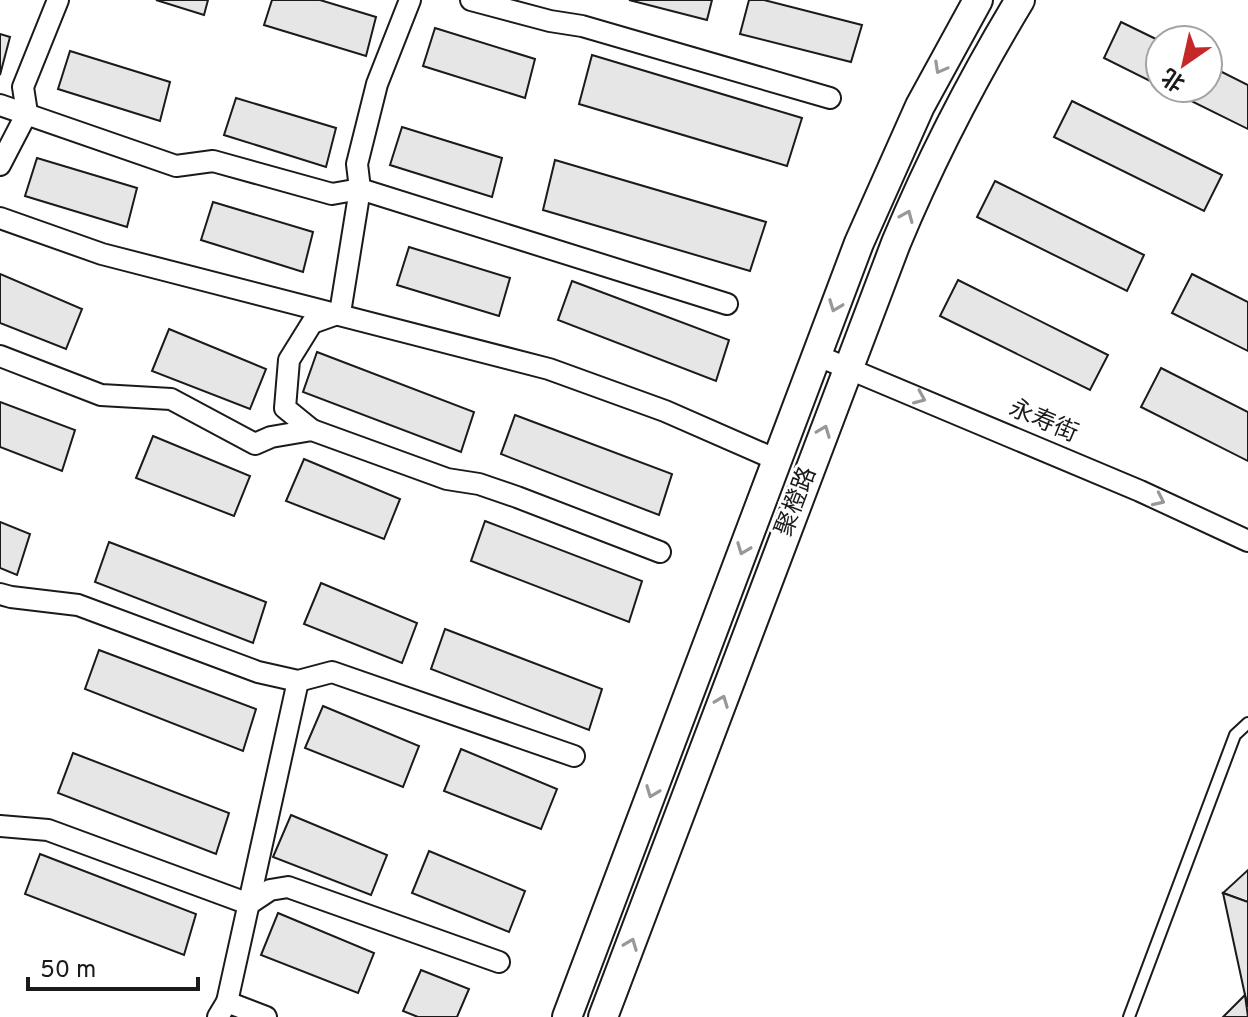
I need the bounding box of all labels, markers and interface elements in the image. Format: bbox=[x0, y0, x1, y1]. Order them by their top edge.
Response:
north arrow bbox=[1144, 24, 1224, 104]
one-way arrow bbox=[934, 59, 950, 74]
text: 北 bbox=[1158, 61, 1191, 96]
one-way arrow bbox=[898, 210, 914, 224]
one-way arrow bbox=[828, 298, 845, 312]
one-way arrow bbox=[912, 388, 926, 404]
street label: 永寿街 bbox=[1004, 394, 1082, 450]
one-way arrow bbox=[814, 425, 831, 439]
street label: 聚橙路 bbox=[770, 463, 824, 541]
one-way arrow bbox=[1151, 490, 1165, 506]
one-way arrow bbox=[736, 541, 753, 555]
one-way arrow bbox=[712, 695, 729, 709]
one-way arrow bbox=[645, 784, 662, 798]
one-way arrow bbox=[621, 938, 637, 952]
scale bar bbox=[28, 941, 198, 991]
text: 50 m bbox=[40, 956, 96, 986]

